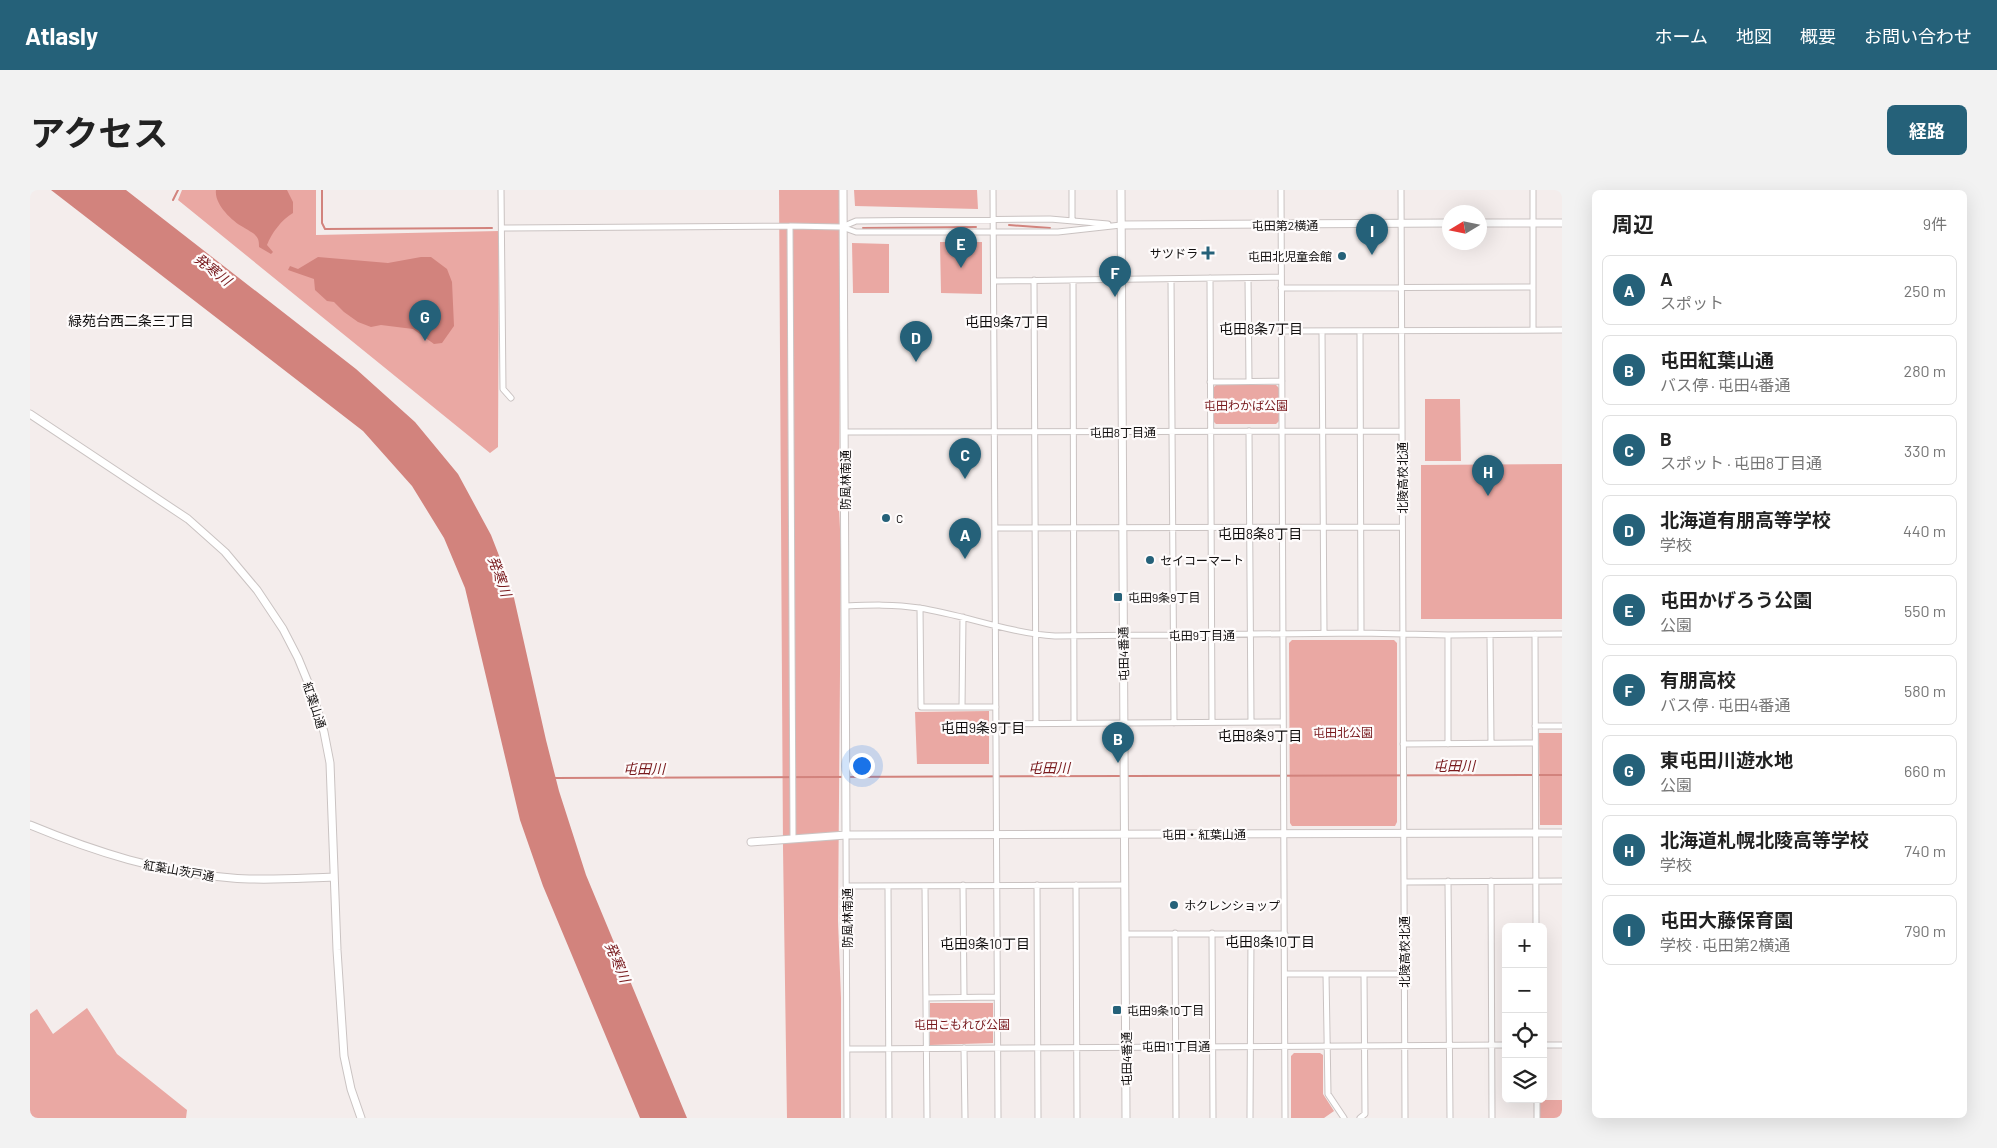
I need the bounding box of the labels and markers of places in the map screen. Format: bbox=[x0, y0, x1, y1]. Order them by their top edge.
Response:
pin: I bbox=[1356, 214, 1388, 255]
pin: E bbox=[945, 227, 977, 268]
place label: サツドラ bbox=[1150, 246, 1198, 260]
marker: サツドラ bbox=[1202, 247, 1214, 259]
place label: 屯田北児童会館 bbox=[1248, 249, 1332, 263]
marker: 屯田北児童会館 bbox=[1336, 250, 1348, 262]
pin: F bbox=[1099, 256, 1131, 297]
pin: G bbox=[409, 300, 441, 341]
pin: D bbox=[900, 321, 932, 362]
pin: C bbox=[949, 438, 981, 479]
pin: H bbox=[1472, 455, 1504, 496]
place label: C bbox=[896, 511, 903, 525]
marker: C bbox=[880, 512, 892, 524]
pin: A bbox=[949, 518, 981, 559]
place label: セイコーマート bbox=[1160, 553, 1244, 567]
marker: セイコーマート bbox=[1144, 554, 1156, 566]
place label: 屯田9条9丁目 bbox=[1128, 590, 1201, 604]
marker: 屯田9条9丁目 bbox=[1112, 591, 1124, 603]
pin: B bbox=[1102, 722, 1134, 763]
place label: ホクレンショップ bbox=[1184, 898, 1280, 912]
marker: ホクレンショップ bbox=[1168, 899, 1180, 911]
place label: 屯田9条10丁目 bbox=[1127, 1003, 1204, 1017]
marker: 屯田9条10丁目 bbox=[1111, 1004, 1123, 1016]

